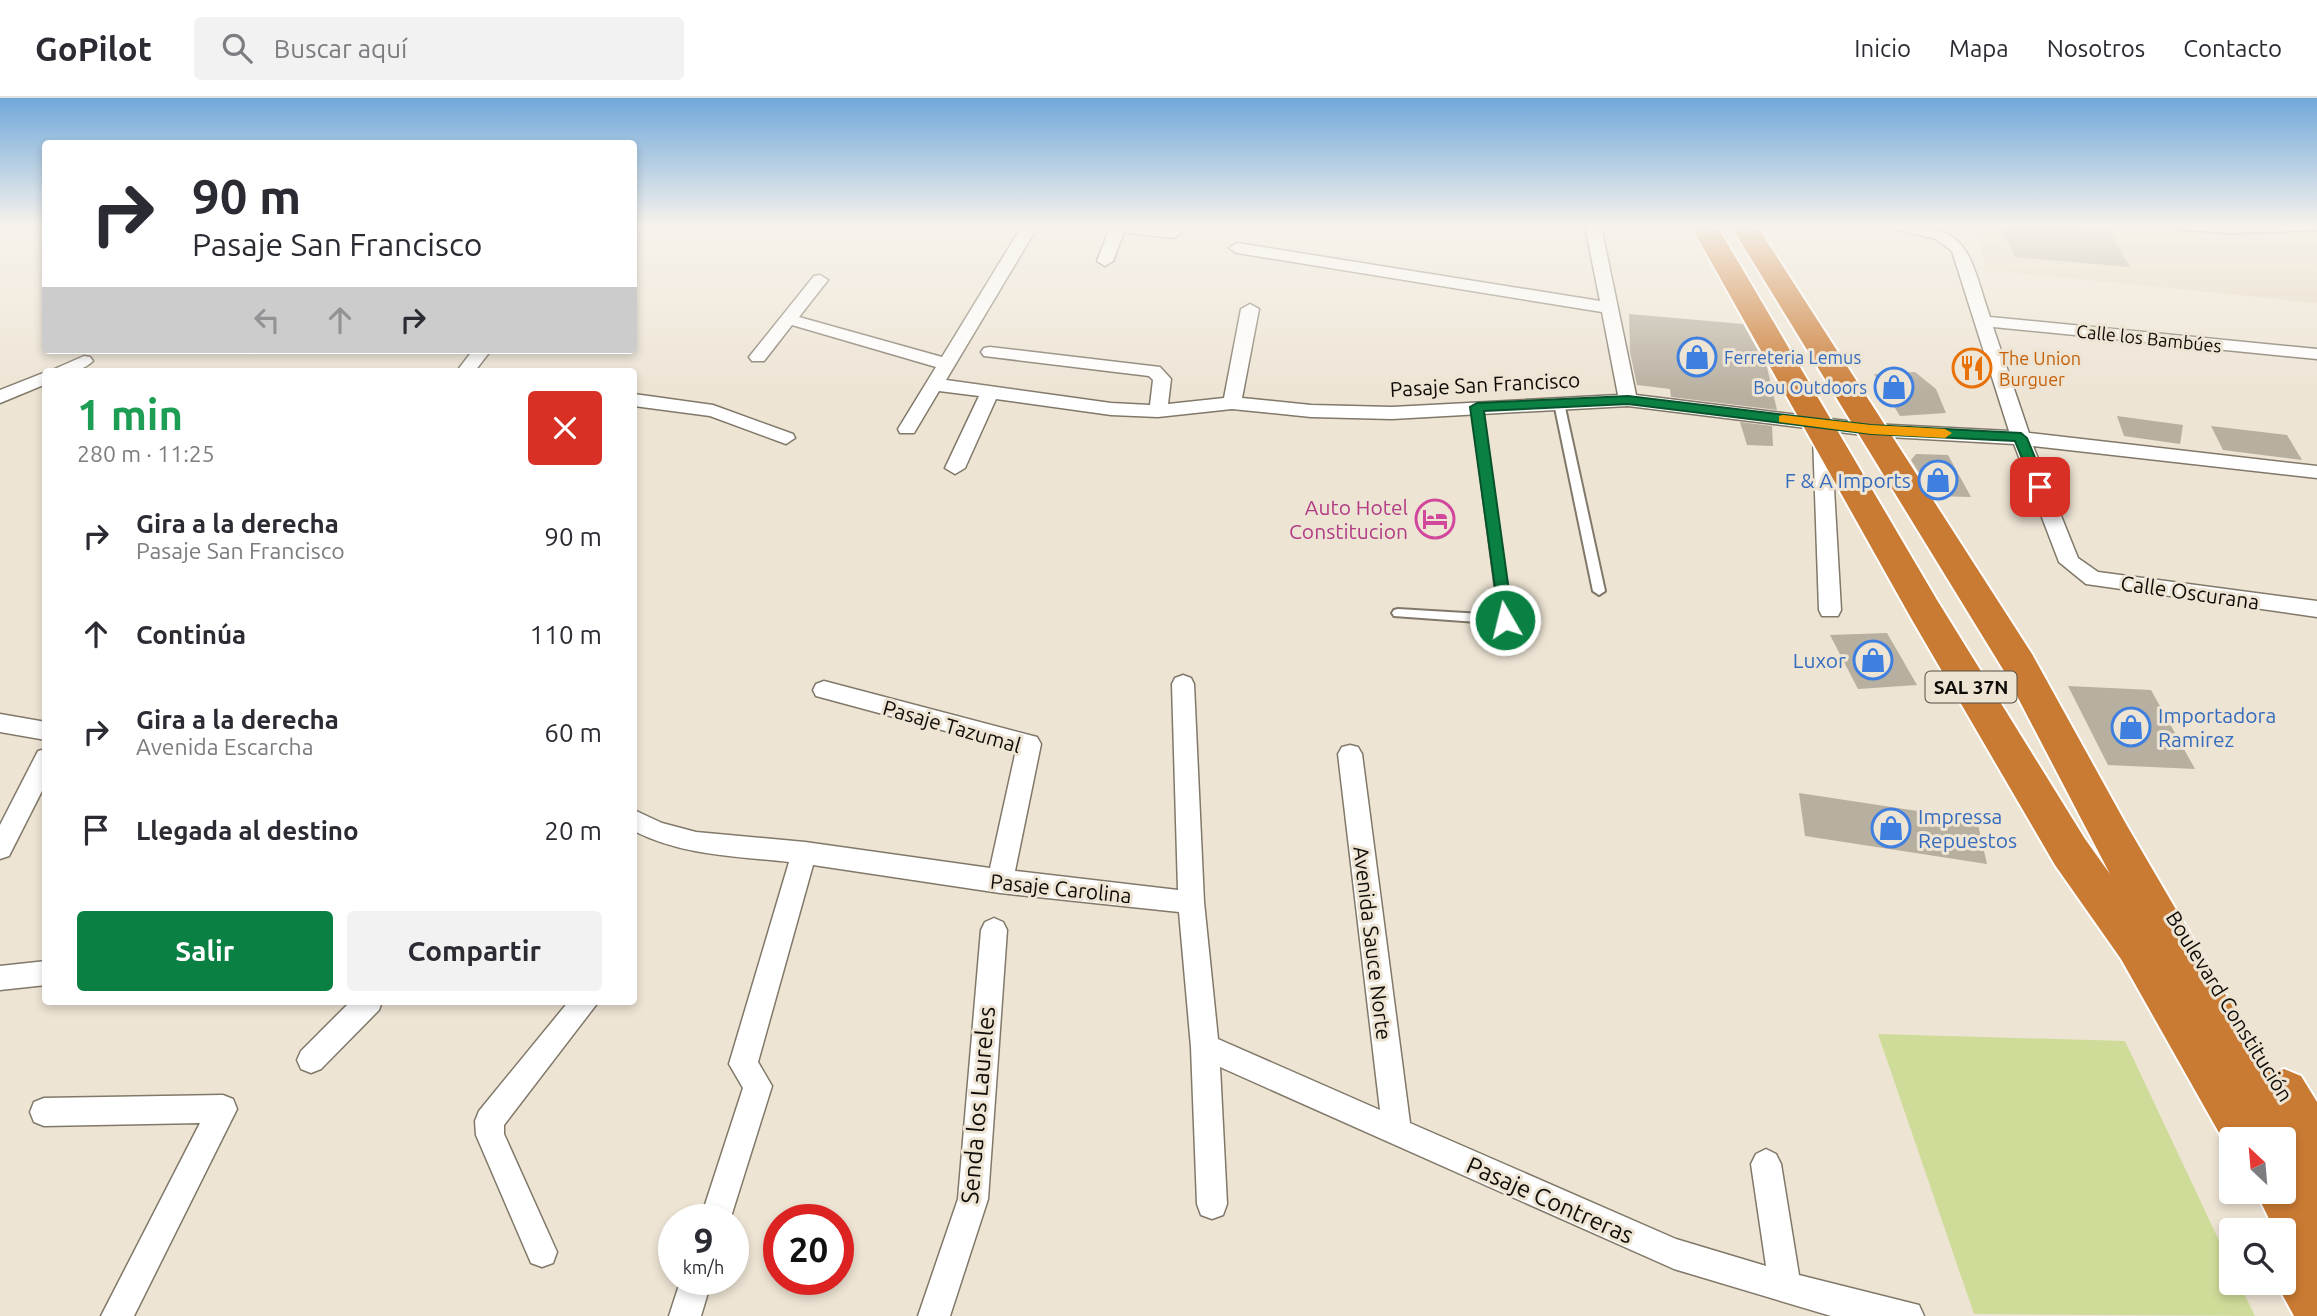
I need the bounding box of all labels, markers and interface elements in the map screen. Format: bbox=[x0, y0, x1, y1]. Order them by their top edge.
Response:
search box bbox=[194, 17, 684, 80]
icon: search bbox=[218, 29, 256, 67]
text: GoPilot bbox=[35, 30, 152, 67]
text: Buscar aquí bbox=[274, 34, 407, 63]
text: Inicio bbox=[1854, 35, 1911, 62]
text: Mapa bbox=[1949, 35, 2009, 62]
text: Nosotros bbox=[2047, 35, 2145, 62]
text: Contacto bbox=[2183, 35, 2282, 62]
icon: right bbox=[77, 168, 168, 259]
text: 90 m bbox=[192, 168, 301, 223]
text: Pasaje San Francisco bbox=[192, 226, 482, 262]
icon: left bbox=[248, 301, 286, 339]
icon: ahead bbox=[321, 301, 359, 339]
icon: right bbox=[394, 301, 432, 339]
street label: Calle los Bambúes bbox=[2075, 320, 2223, 356]
shop icon: Ferreteria Lemus bbox=[1676, 336, 1718, 378]
place label: Ferreteria Lemus bbox=[1724, 347, 1861, 367]
restaurant icon: The Union Burguer bbox=[1951, 347, 1993, 389]
place label: The Union Burguer bbox=[1999, 348, 2081, 389]
shop icon: Bou Outdoors bbox=[1873, 366, 1915, 408]
street label: Pasaje San Francisco bbox=[1389, 367, 1581, 401]
place label: Bou Outdoors bbox=[1753, 377, 1867, 397]
text: 1 min bbox=[77, 391, 183, 438]
button: close bbox=[528, 391, 602, 465]
text: 280 m · 11:25 bbox=[77, 441, 215, 466]
pin bbox=[2010, 457, 2070, 517]
shop icon: F & A Imports bbox=[1917, 459, 1959, 501]
place label: F & A Imports bbox=[1785, 468, 1911, 492]
icon: arrive bbox=[2021, 468, 2059, 506]
place label: Auto Hotel Constitucion bbox=[1289, 495, 1408, 543]
hotel icon: Auto Hotel Constitucion bbox=[1414, 498, 1456, 540]
text: Gira a la derecha bbox=[136, 509, 339, 538]
icon: right bbox=[77, 517, 115, 555]
text: 90 m bbox=[544, 522, 602, 551]
text: Pasaje San Francisco bbox=[136, 538, 345, 563]
street label: Calle Oscurana bbox=[2119, 570, 2261, 614]
position arrow bbox=[1468, 583, 1542, 657]
icon: ahead bbox=[77, 615, 115, 653]
text: Continúa bbox=[136, 620, 246, 649]
text: 110 m bbox=[530, 620, 602, 649]
shop icon: Luxor bbox=[1852, 639, 1894, 681]
place label: Luxor bbox=[1793, 648, 1846, 672]
road number: SAL 37N bbox=[1926, 672, 2016, 702]
street label: Pasaje Tazumal bbox=[880, 695, 1024, 757]
place label: Importadora Ramirez bbox=[2158, 703, 2276, 751]
text: Gira a la derecha bbox=[136, 705, 339, 734]
shop icon: Importadora Ramirez bbox=[2110, 706, 2152, 748]
icon: right bbox=[77, 713, 115, 751]
text: 60 m bbox=[544, 718, 602, 747]
text: Avenida Escarcha bbox=[136, 734, 313, 759]
place label: Impressa Repuestos bbox=[1918, 804, 2017, 852]
shop icon: Impressa Repuestos bbox=[1870, 807, 1912, 849]
icon: arrive bbox=[77, 811, 115, 849]
text: Llegada al destino bbox=[136, 816, 359, 845]
text: 20 m bbox=[544, 816, 602, 845]
street label: Avenida Sauce Norte bbox=[1349, 845, 1397, 1041]
street label: Pasaje Carolina bbox=[989, 869, 1133, 907]
street label: Boulevard Constitución bbox=[2162, 906, 2298, 1106]
button: Salir bbox=[77, 911, 333, 991]
button: Compartir bbox=[347, 911, 602, 991]
street label: Senda los Laureles bbox=[956, 1005, 1000, 1205]
north arrow bbox=[2219, 1127, 2296, 1204]
map controls bbox=[2219, 1127, 2296, 1295]
street label: Pasaje Contreras bbox=[1462, 1151, 1638, 1249]
speed limit sign: 20 bbox=[763, 1204, 854, 1295]
button: search bbox=[2219, 1218, 2296, 1295]
text: 9 bbox=[694, 1220, 713, 1260]
text: km/h bbox=[683, 1257, 724, 1277]

